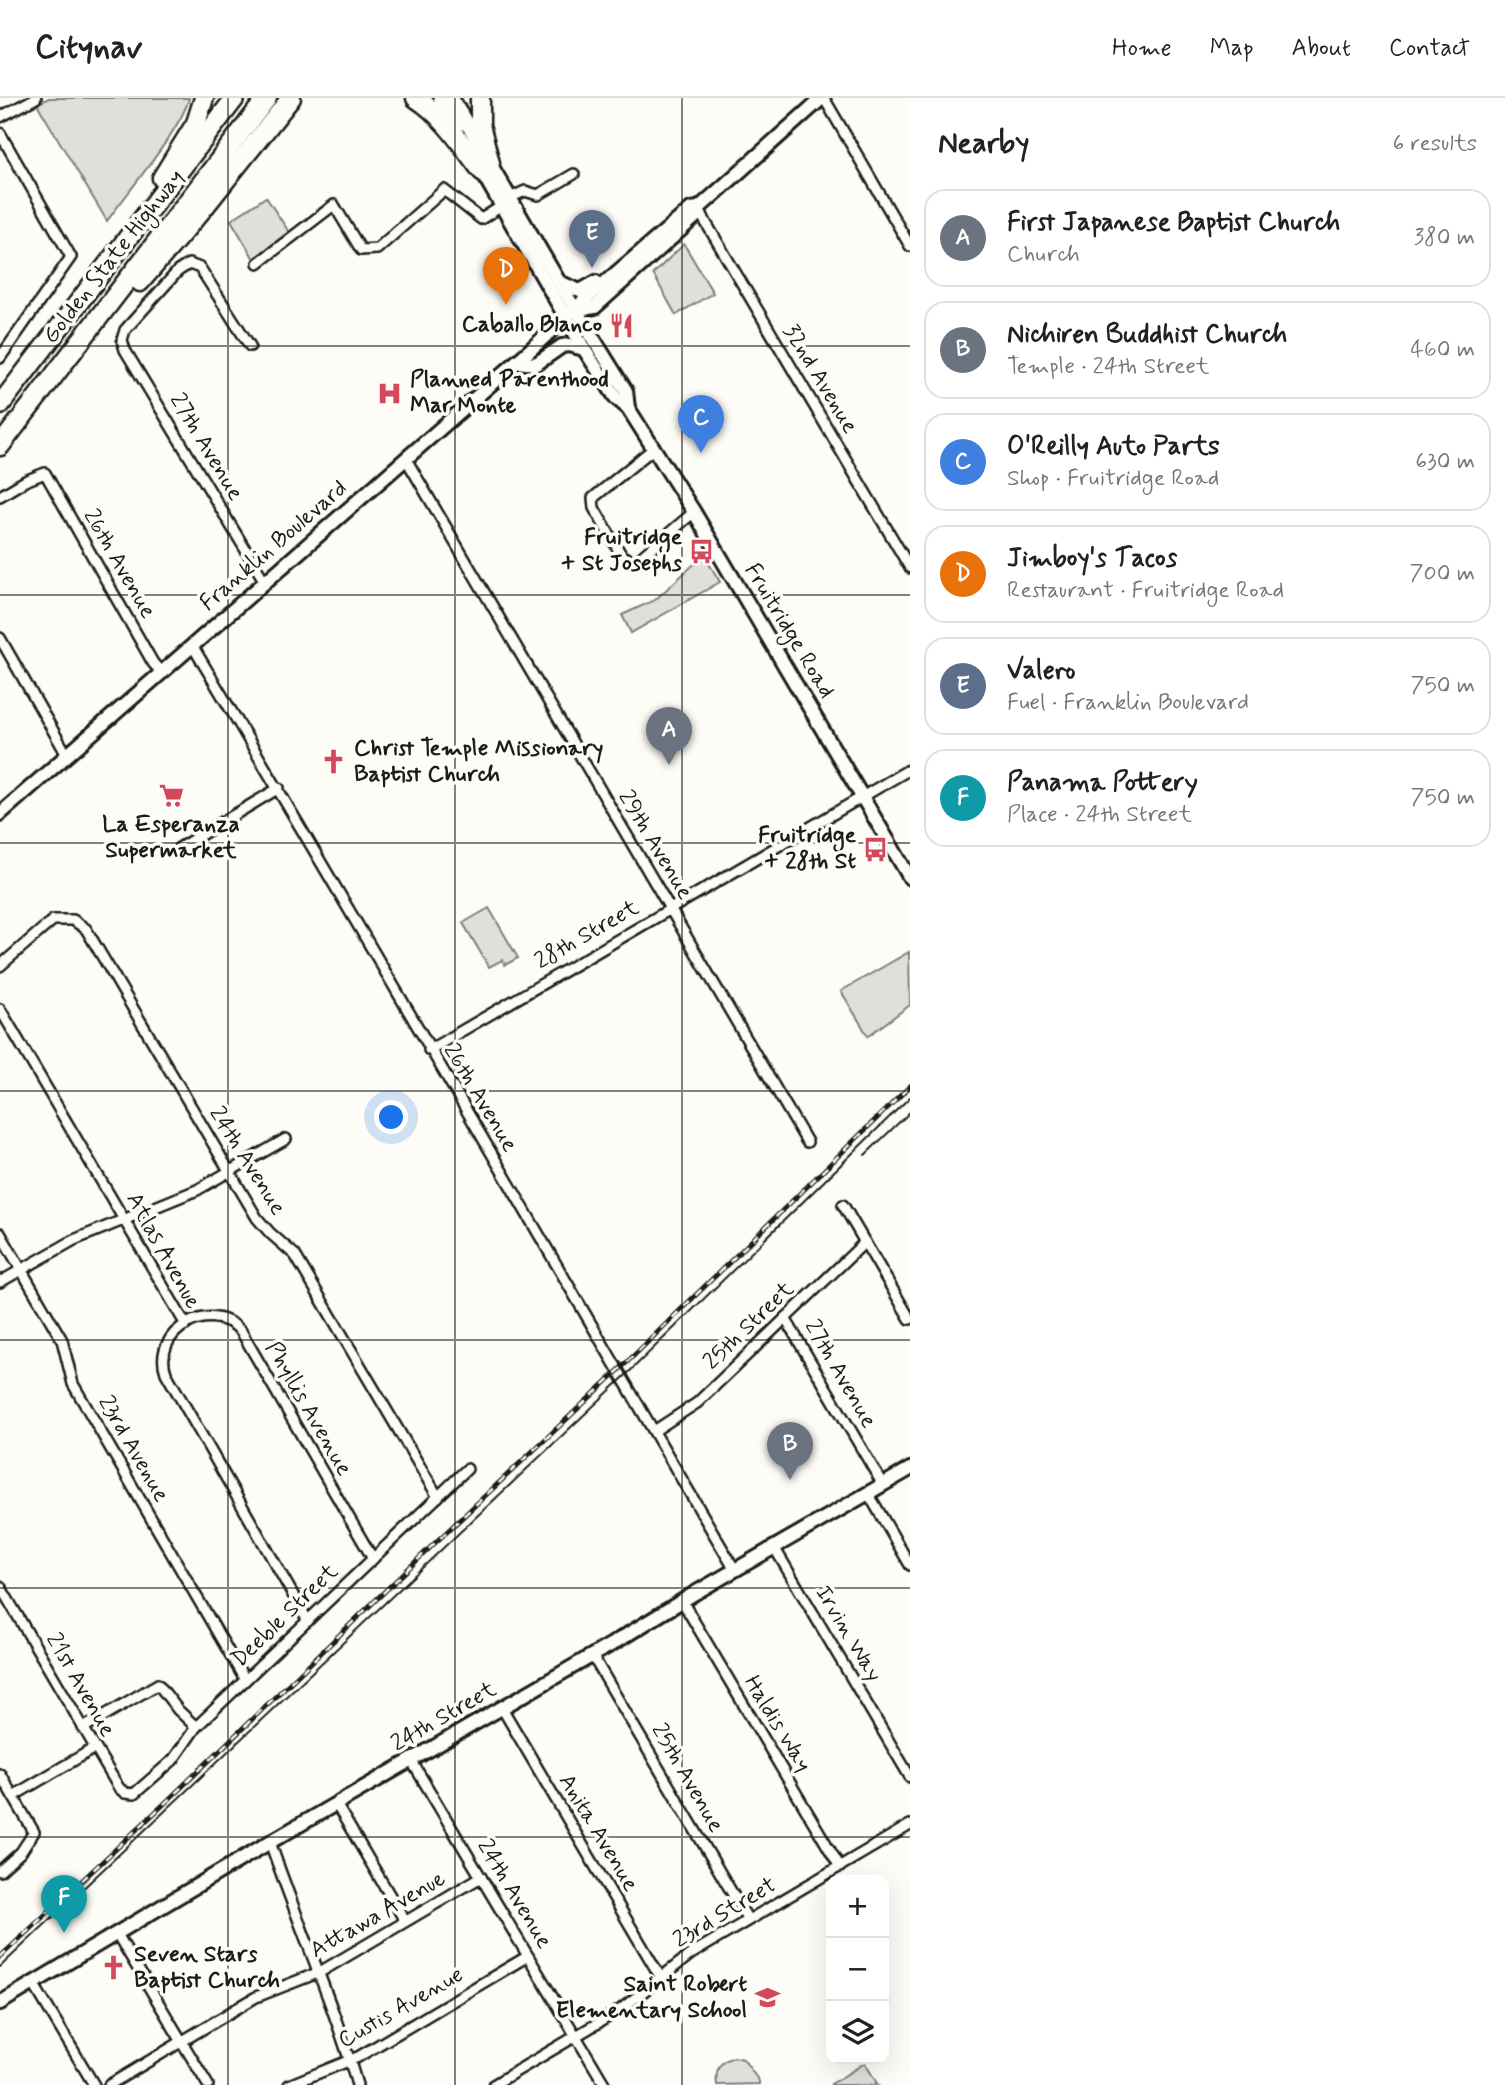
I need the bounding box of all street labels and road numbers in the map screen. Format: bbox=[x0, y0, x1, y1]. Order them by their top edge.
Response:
street label: Golden State Highway bbox=[37, 164, 193, 351]
street label: 32nd Avenue bbox=[776, 319, 864, 439]
street label: 27th Avenue bbox=[162, 388, 250, 506]
street label: Franklin Boulevard bbox=[194, 474, 354, 618]
street label: 26th Avenue bbox=[76, 504, 162, 624]
street label: Fruitridge Road bbox=[735, 558, 841, 705]
street label: 29th Avenue bbox=[611, 785, 699, 905]
street label: 28th Street bbox=[530, 893, 645, 977]
street label: 26th Avenue bbox=[436, 1038, 524, 1158]
street label: 24th Avenue bbox=[202, 1101, 292, 1221]
street label: Atlas Avenue bbox=[119, 1187, 207, 1315]
street label: 25th Street bbox=[697, 1275, 801, 1377]
street label: 27th Avenue bbox=[797, 1314, 883, 1434]
street label: Phyllis Avenue bbox=[257, 1336, 359, 1482]
street label: 23rd Avenue bbox=[90, 1390, 176, 1508]
street label: Deeble Street bbox=[225, 1557, 345, 1675]
street label: Irvin Way bbox=[808, 1580, 888, 1688]
street label: 21st Avenue bbox=[38, 1628, 122, 1742]
street label: Haldis Way bbox=[736, 1670, 818, 1778]
street label: 24th Street bbox=[386, 1675, 502, 1759]
street label: 25th Avenue bbox=[644, 1718, 730, 1838]
street label: Anita Avenue bbox=[551, 1769, 645, 1897]
street label: 24th Avenue bbox=[469, 1834, 559, 1954]
street label: Attawa Avenue bbox=[305, 1864, 451, 1966]
street label: 23rd Street bbox=[668, 1870, 782, 1955]
street label: Custis Avenue bbox=[333, 1960, 469, 2056]

